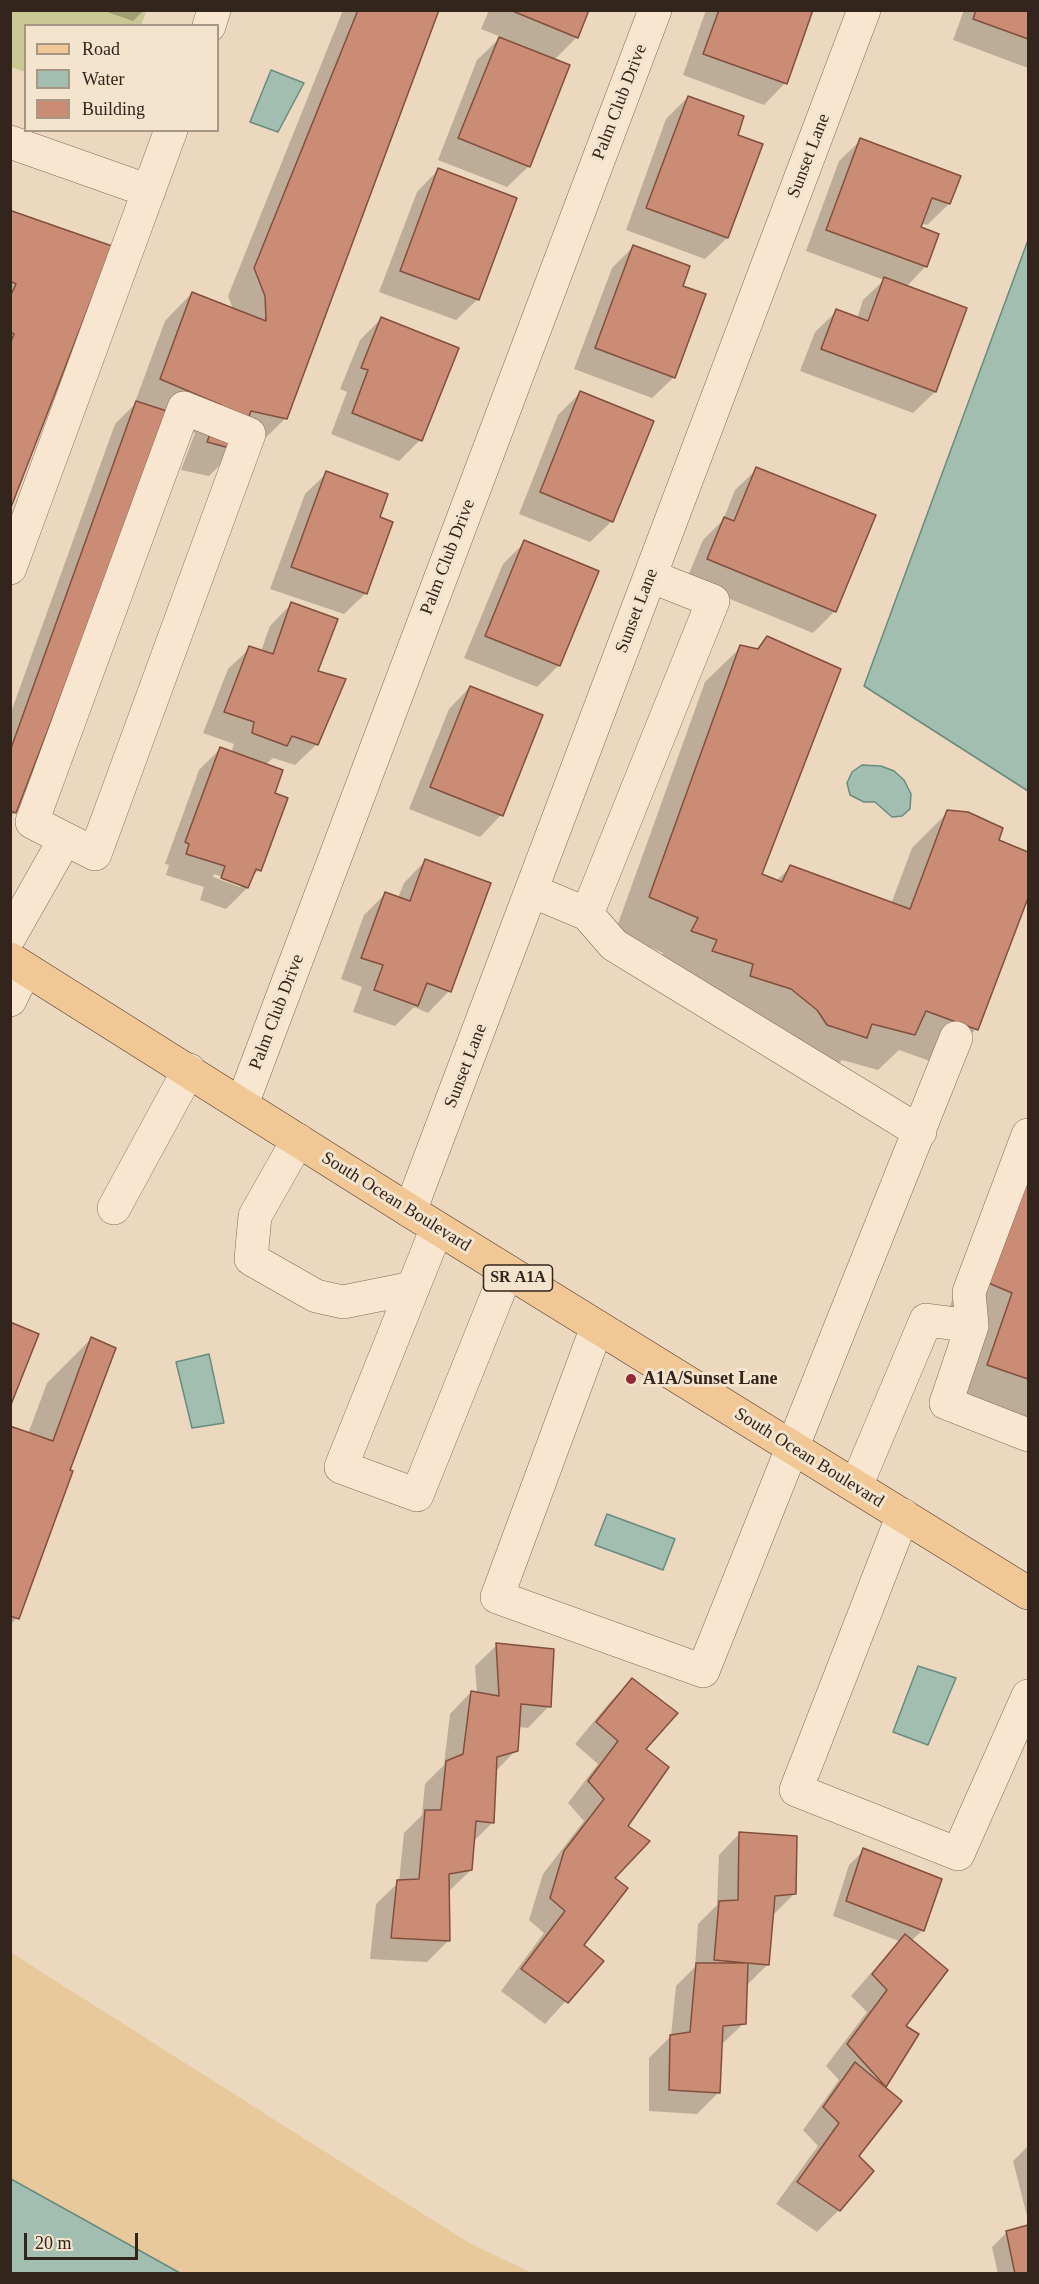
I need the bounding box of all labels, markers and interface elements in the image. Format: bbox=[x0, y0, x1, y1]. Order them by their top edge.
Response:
legend bbox=[24, 24, 219, 132]
text: Road bbox=[82, 39, 120, 59]
street label: Palm Club Drive bbox=[588, 41, 652, 163]
text: Water bbox=[82, 69, 125, 89]
text: Building bbox=[82, 99, 145, 119]
street label: Sunset Lane bbox=[783, 111, 835, 201]
street label: Palm Club Drive bbox=[416, 496, 480, 618]
street label: Sunset Lane bbox=[611, 566, 663, 656]
street label: Palm Club Drive bbox=[245, 951, 309, 1073]
street label: Sunset Lane bbox=[440, 1021, 492, 1111]
street label: South Ocean Boulevard bbox=[317, 1147, 475, 1257]
road number: SR A1A bbox=[484, 1265, 552, 1291]
place label: A1A/Sunset Lane bbox=[643, 1368, 778, 1390]
marker: A1A/Sunset Lane bbox=[624, 1372, 638, 1386]
street label: South Ocean Boulevard bbox=[730, 1403, 888, 1513]
scale bar bbox=[27, 2221, 141, 2259]
text: 20 m bbox=[35, 2233, 72, 2253]

